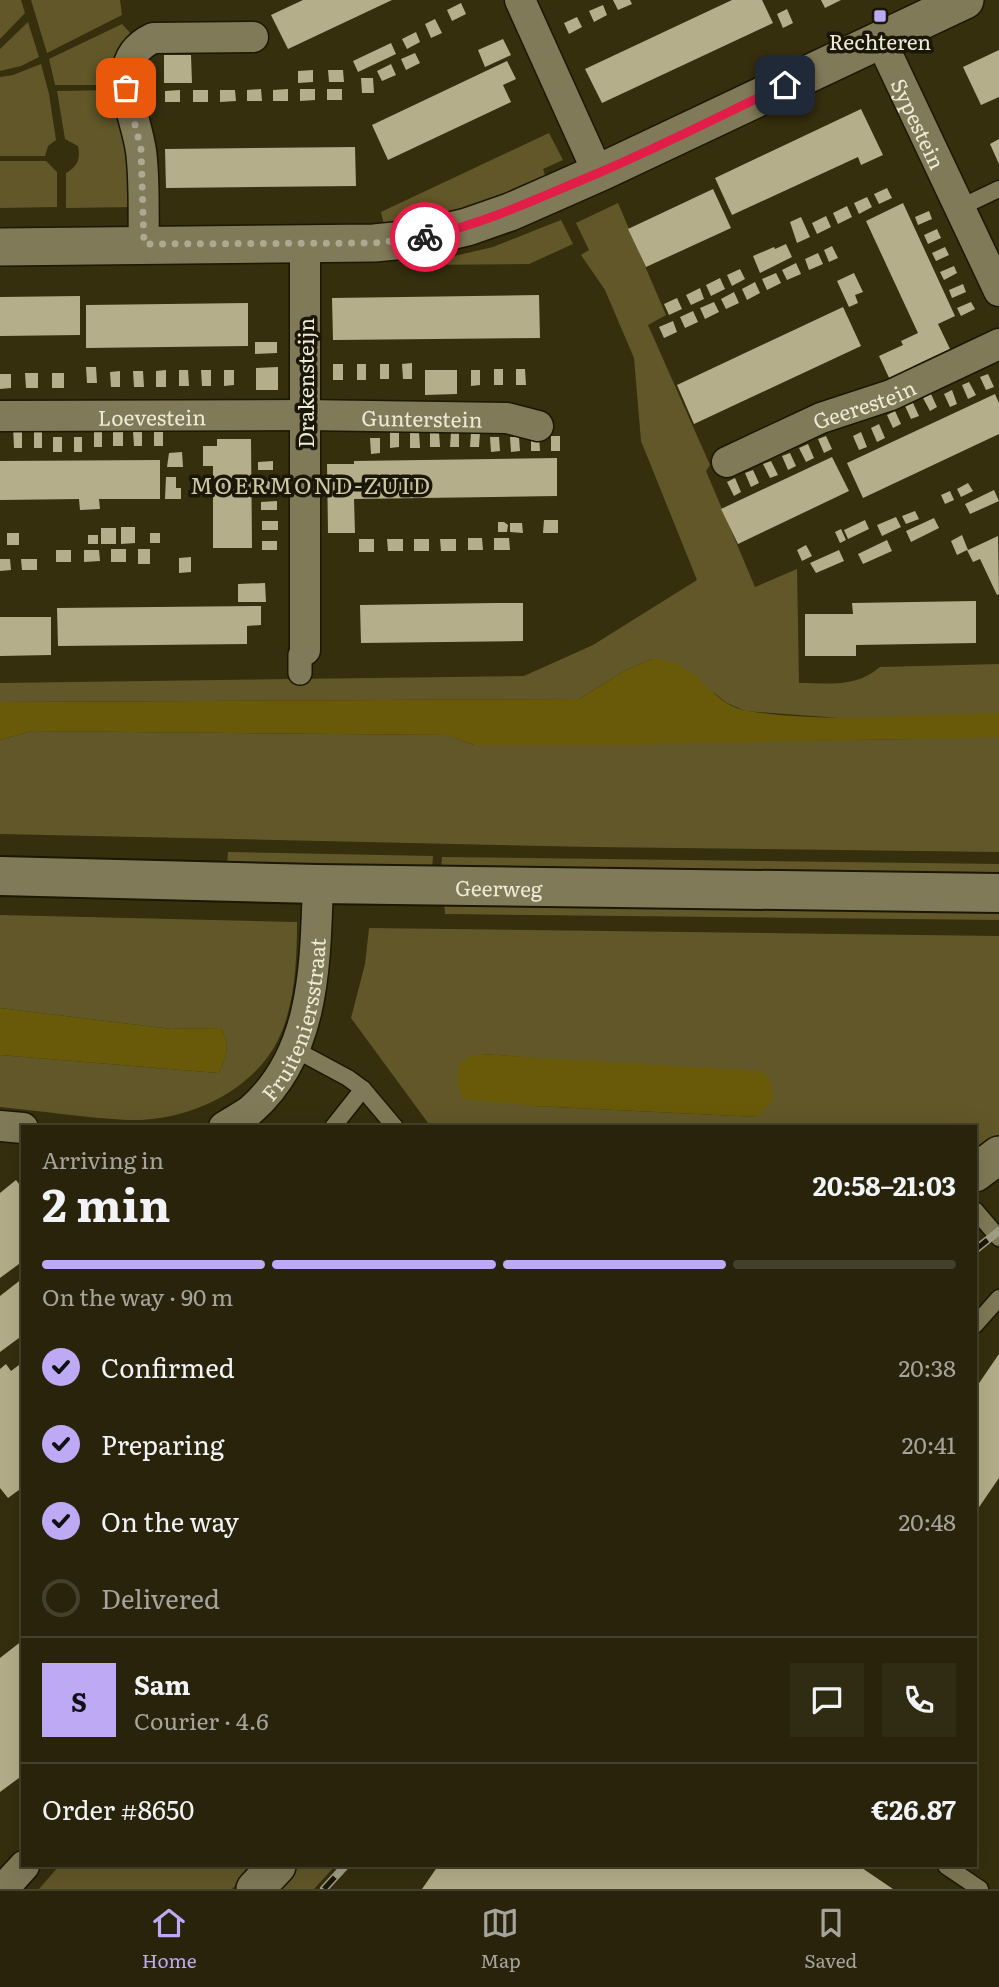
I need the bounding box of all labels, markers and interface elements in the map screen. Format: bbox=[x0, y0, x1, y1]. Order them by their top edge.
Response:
marker: Rechteren bbox=[872, 8, 888, 24]
place label: Rechteren bbox=[829, 25, 931, 56]
pin bbox=[755, 55, 815, 115]
pin bbox=[96, 58, 156, 118]
icon: home bbox=[766, 66, 804, 104]
icon: bag bbox=[107, 69, 145, 107]
street label: Sypestein bbox=[885, 72, 955, 174]
courier bbox=[390, 202, 460, 272]
icon: bike bbox=[406, 218, 444, 256]
street label: Drakensteijn bbox=[289, 318, 320, 448]
street label: Geerestein bbox=[807, 370, 920, 436]
street label: Loevestein bbox=[98, 400, 206, 431]
street label: Gunterstein bbox=[361, 400, 483, 433]
district label: MOERMOND-ZUID bbox=[190, 467, 432, 501]
street label: Geerweg bbox=[455, 870, 543, 902]
street label: Fruiteniersstraat bbox=[253, 936, 331, 1107]
text: Arriving in bbox=[42, 1142, 164, 1176]
text: 20:58–21:03 bbox=[813, 1165, 956, 1204]
text: 2 min bbox=[42, 1168, 171, 1236]
text: On the way · 90 m bbox=[42, 1279, 233, 1313]
text: Confirmed bbox=[101, 1347, 235, 1386]
icon: check bbox=[42, 1348, 80, 1386]
text: 20:38 bbox=[898, 1350, 956, 1384]
text: Preparing bbox=[101, 1424, 224, 1463]
icon: check bbox=[42, 1425, 80, 1463]
text: 20:41 bbox=[902, 1427, 956, 1461]
text: On the way bbox=[101, 1501, 239, 1540]
icon: check bbox=[42, 1502, 80, 1540]
text: 20:48 bbox=[899, 1504, 956, 1538]
text: Delivered bbox=[101, 1578, 220, 1617]
button: chat bbox=[790, 1663, 864, 1737]
button: phone bbox=[882, 1663, 956, 1737]
text: Sam bbox=[134, 1664, 190, 1703]
text: S bbox=[71, 1681, 87, 1720]
text: Courier · 4.6 bbox=[134, 1703, 269, 1737]
text: Order #8650 bbox=[42, 1789, 194, 1828]
text: €26.87 bbox=[871, 1789, 956, 1828]
tab: Home bbox=[142, 1904, 197, 1974]
tab: Map bbox=[480, 1904, 521, 1974]
tab: Saved bbox=[804, 1904, 857, 1974]

